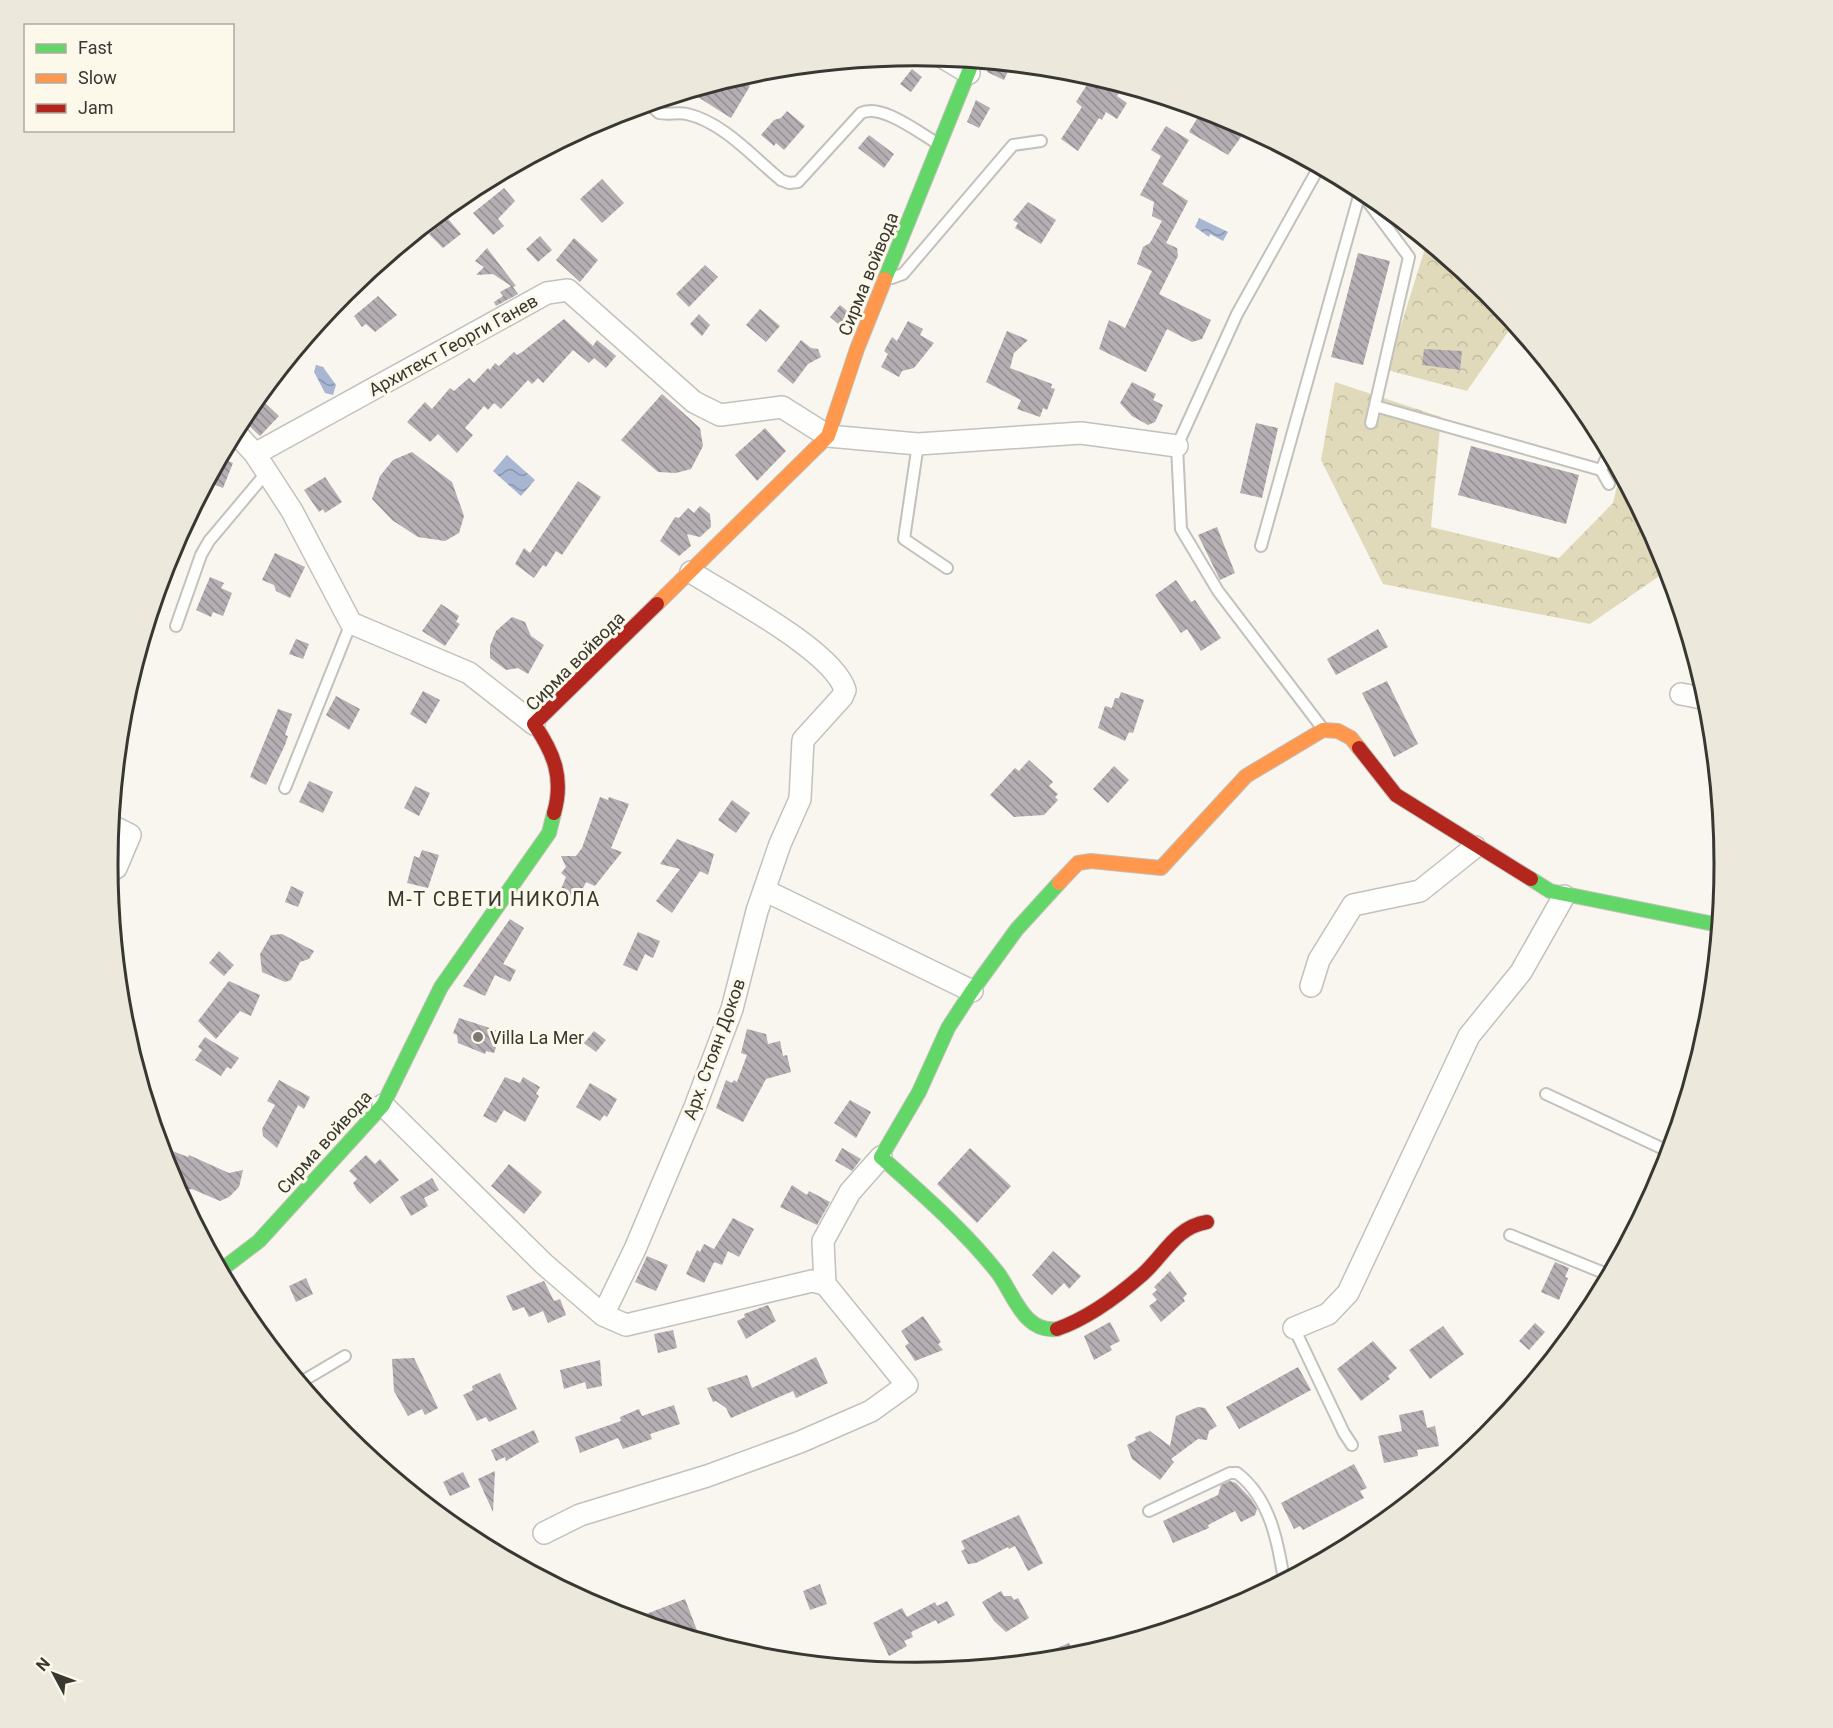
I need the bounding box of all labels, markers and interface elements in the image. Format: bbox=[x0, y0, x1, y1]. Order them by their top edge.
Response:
legend bbox=[24, 24, 234, 132]
text: Fast bbox=[78, 37, 113, 58]
text: Slow bbox=[78, 67, 117, 88]
text: Jam bbox=[78, 97, 114, 118]
street label: Сирма войвода bbox=[834, 209, 902, 339]
street label: Архитект Георги Ганев bbox=[365, 290, 541, 400]
street label: Сирма войвода bbox=[521, 607, 629, 715]
district label: М-Т СВЕТИ НИКОЛА bbox=[387, 887, 601, 911]
street label: Арх. Стоян Доков bbox=[679, 976, 749, 1122]
place label: Villa La Mer bbox=[490, 1027, 584, 1048]
marker: Villa La Mer bbox=[471, 1030, 485, 1044]
street label: Сирма войвода bbox=[272, 1086, 376, 1198]
north arrow bbox=[24, 1644, 84, 1704]
text: N bbox=[32, 1654, 54, 1675]

